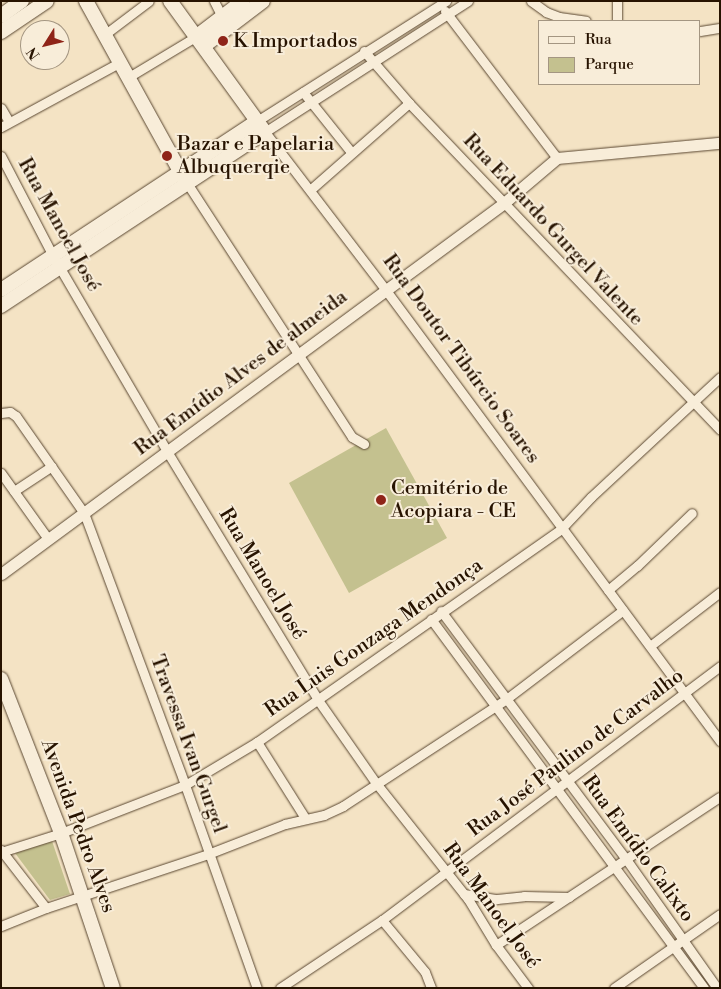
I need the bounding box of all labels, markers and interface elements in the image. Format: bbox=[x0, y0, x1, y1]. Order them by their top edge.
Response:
north arrow bbox=[20, 20, 70, 70]
legend bbox=[538, 20, 701, 85]
place label: K Importados bbox=[233, 29, 358, 53]
text: Rua bbox=[585, 30, 612, 49]
marker: K Importados bbox=[217, 35, 229, 47]
text: N bbox=[23, 43, 44, 63]
text: Parque bbox=[585, 55, 634, 74]
street label: Rua Eduardo Gurgel Valente bbox=[458, 129, 648, 331]
place label: Bazar e Papelaria Albuquerqie bbox=[177, 132, 334, 179]
marker: Bazar e Papelaria Albuquerqie bbox=[161, 150, 173, 162]
street label: Rua Manoel José bbox=[12, 154, 106, 296]
street label: Rua Doutor Tibúrcio Soares bbox=[377, 250, 545, 468]
street label: Rua Emídio Alves de almeida bbox=[130, 285, 352, 461]
place label: Cemitério de Acopiara - CE bbox=[391, 476, 516, 523]
marker: Cemitério de Acopiara - CE bbox=[375, 494, 387, 506]
street label: Rua Manoel José bbox=[213, 504, 311, 644]
street label: Rua Luis Gonzaga Mendonça bbox=[261, 554, 487, 722]
street label: Travessa Ivan Gurgel bbox=[145, 652, 231, 836]
street label: Rua José Paulino de Carvalho bbox=[463, 664, 689, 842]
street label: Avenida Pedro Alves bbox=[36, 736, 120, 916]
street label: Rua Emídio Calixto bbox=[577, 771, 699, 927]
street label: Rua Manoel José bbox=[437, 839, 545, 973]

